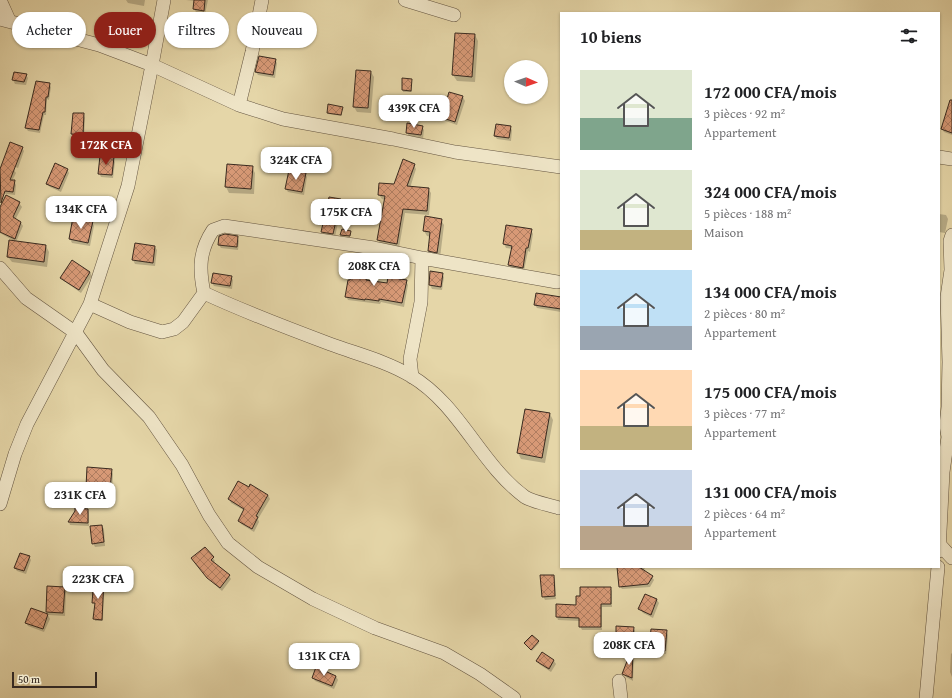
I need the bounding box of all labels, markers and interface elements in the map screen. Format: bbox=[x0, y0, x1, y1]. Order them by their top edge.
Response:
chip: Acheter bbox=[12, 12, 86, 48]
chip: Louer bbox=[94, 12, 156, 48]
chip: Filtres bbox=[164, 12, 229, 48]
chip: Nouveau bbox=[237, 12, 317, 48]
text: 10 biens bbox=[580, 24, 642, 49]
icon: filters bbox=[898, 25, 920, 47]
north arrow bbox=[504, 60, 548, 104]
map controls bbox=[504, 60, 548, 104]
text: 172 000 CFA/mois bbox=[704, 79, 837, 104]
icon: home bbox=[612, 86, 660, 134]
pin: 439K CFA bbox=[373, 95, 455, 129]
text: 439K CFA bbox=[388, 98, 440, 117]
text: 3 pièces · 92 m² bbox=[704, 104, 785, 123]
text: Appartement bbox=[704, 123, 777, 142]
pin: 172K CFA bbox=[65, 132, 147, 166]
text: 172K CFA bbox=[80, 135, 132, 154]
pin: 324K CFA bbox=[255, 147, 337, 181]
text: 324K CFA bbox=[270, 150, 322, 169]
text: 324 000 CFA/mois bbox=[704, 179, 837, 204]
icon: home bbox=[612, 186, 660, 234]
pin: 134K CFA bbox=[40, 196, 122, 230]
text: 134K CFA bbox=[55, 199, 107, 218]
pin: 175K CFA bbox=[305, 199, 387, 233]
text: 175K CFA bbox=[320, 202, 372, 221]
text: 5 pièces · 188 m² bbox=[704, 204, 791, 223]
text: Maison bbox=[704, 223, 744, 242]
pin: 208K CFA bbox=[333, 253, 415, 287]
text: 208K CFA bbox=[348, 256, 400, 275]
text: 134 000 CFA/mois bbox=[704, 279, 837, 304]
icon: home bbox=[612, 286, 660, 334]
text: 2 pièces · 80 m² bbox=[704, 304, 785, 323]
text: Appartement bbox=[704, 323, 777, 342]
text: 175 000 CFA/mois bbox=[704, 379, 837, 404]
icon: home bbox=[612, 386, 660, 434]
text: 3 pièces · 77 m² bbox=[704, 404, 785, 423]
text: Appartement bbox=[704, 423, 777, 442]
text: 131 000 CFA/mois bbox=[704, 479, 837, 504]
pin: 231K CFA bbox=[39, 482, 121, 516]
text: 231K CFA bbox=[54, 485, 106, 504]
icon: home bbox=[612, 486, 660, 534]
text: 2 pièces · 64 m² bbox=[704, 504, 785, 523]
text: Appartement bbox=[704, 523, 777, 542]
pin: 223K CFA bbox=[57, 566, 139, 600]
text: 223K CFA bbox=[72, 569, 124, 588]
pin: 208K CFA bbox=[588, 632, 670, 666]
text: 208K CFA bbox=[603, 635, 655, 654]
pin: 131K CFA bbox=[283, 643, 365, 677]
text: 131K CFA bbox=[298, 646, 350, 665]
scale bar bbox=[12, 670, 97, 689]
text: 50 m bbox=[18, 671, 40, 687]

